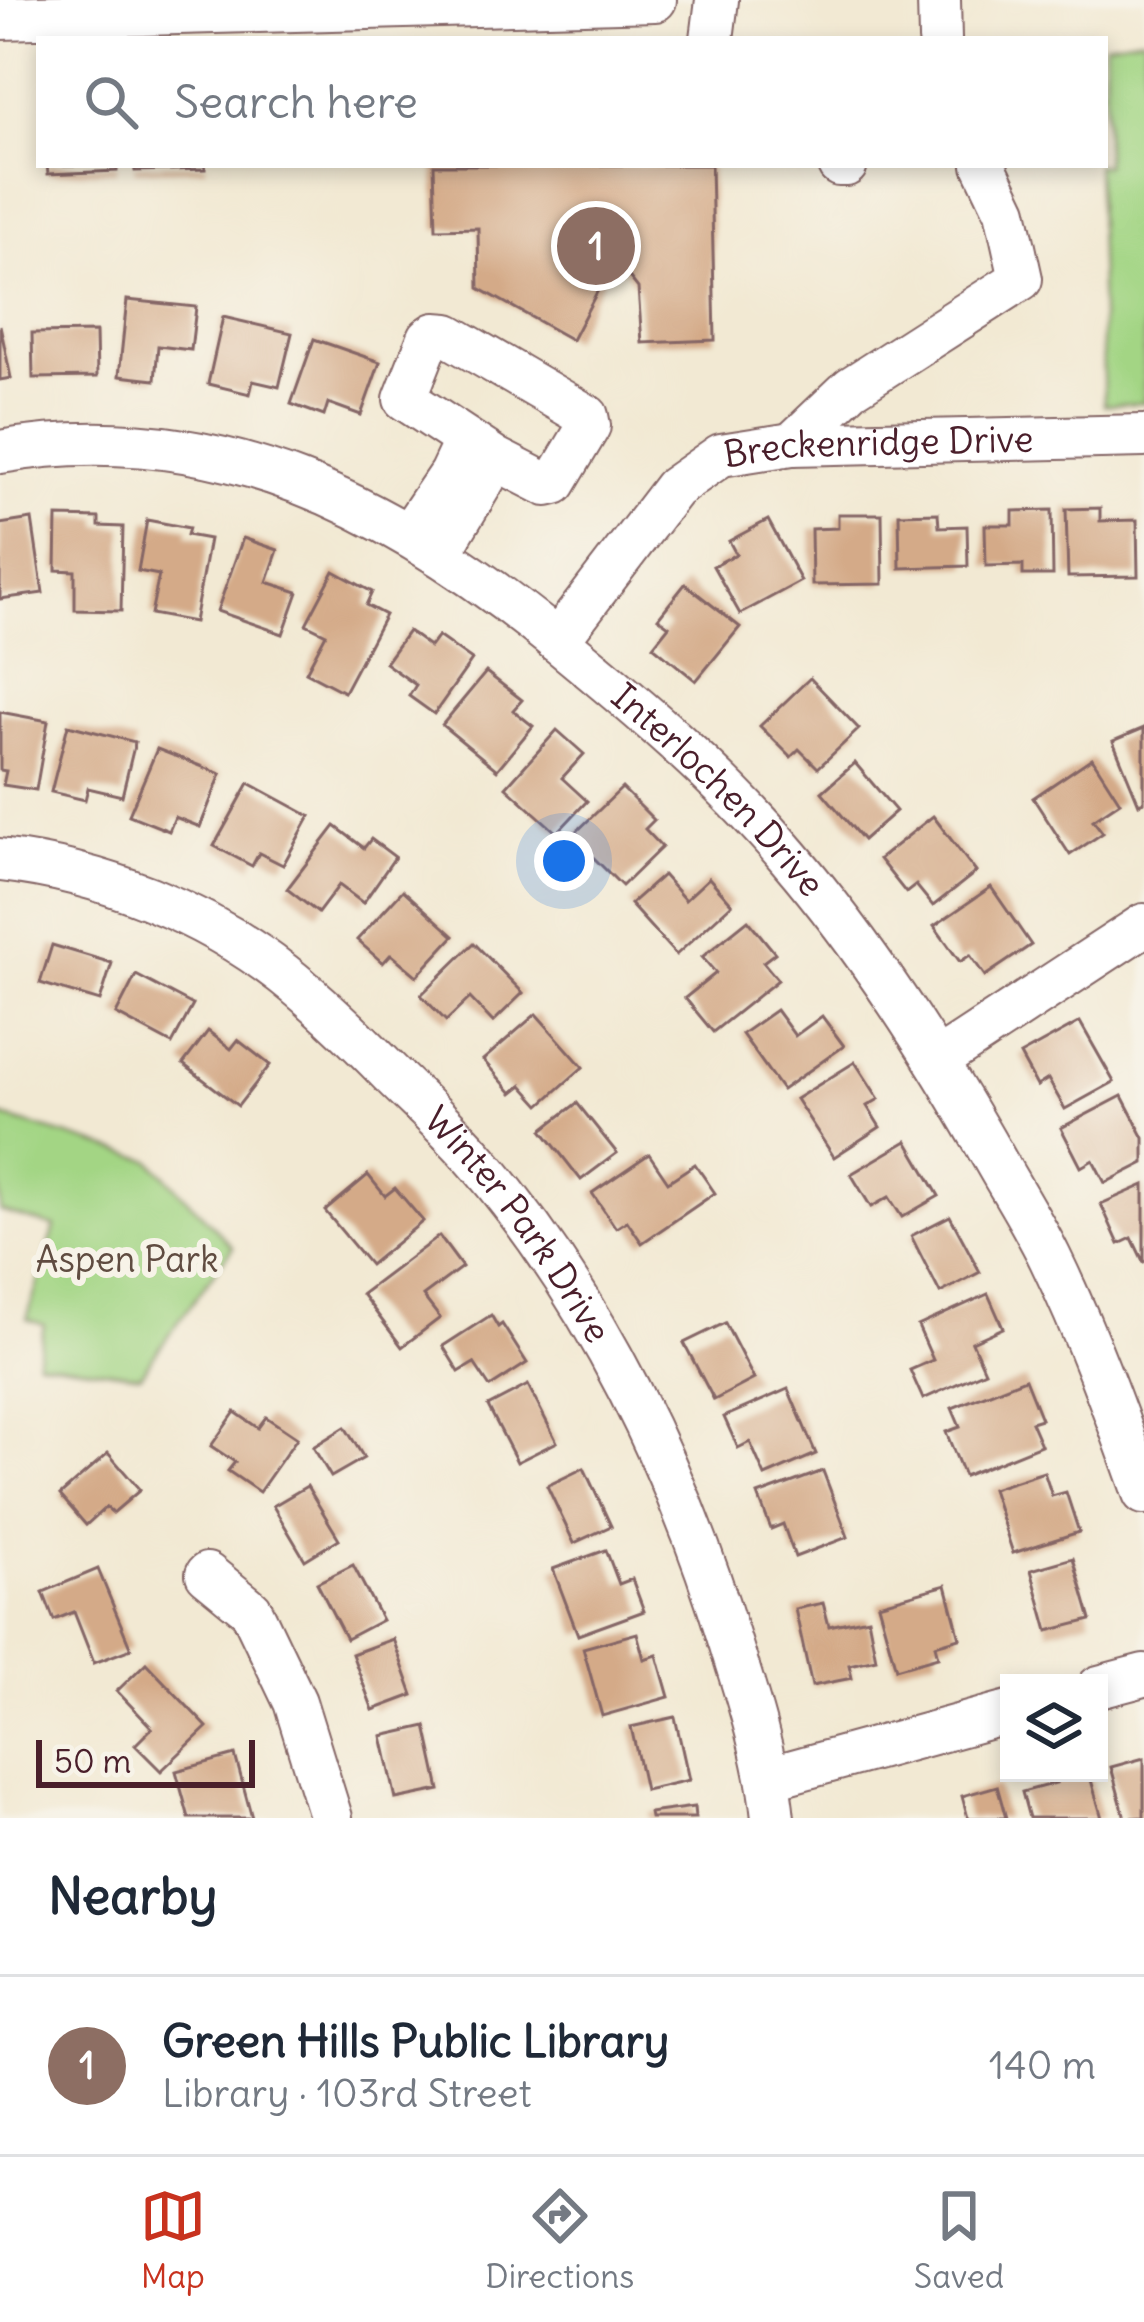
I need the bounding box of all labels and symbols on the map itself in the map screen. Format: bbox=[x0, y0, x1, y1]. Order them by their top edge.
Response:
pin: 1 bbox=[557, 201, 635, 291]
street label: Breckenridge Drive bbox=[720, 416, 1034, 477]
street label: Interlochen Drive bbox=[603, 674, 834, 905]
your location bbox=[534, 831, 594, 891]
street label: Winter Park Drive bbox=[415, 1097, 621, 1350]
park label: Aspen Park bbox=[35, 1237, 219, 1282]
scale bar bbox=[36, 1734, 255, 1787]

